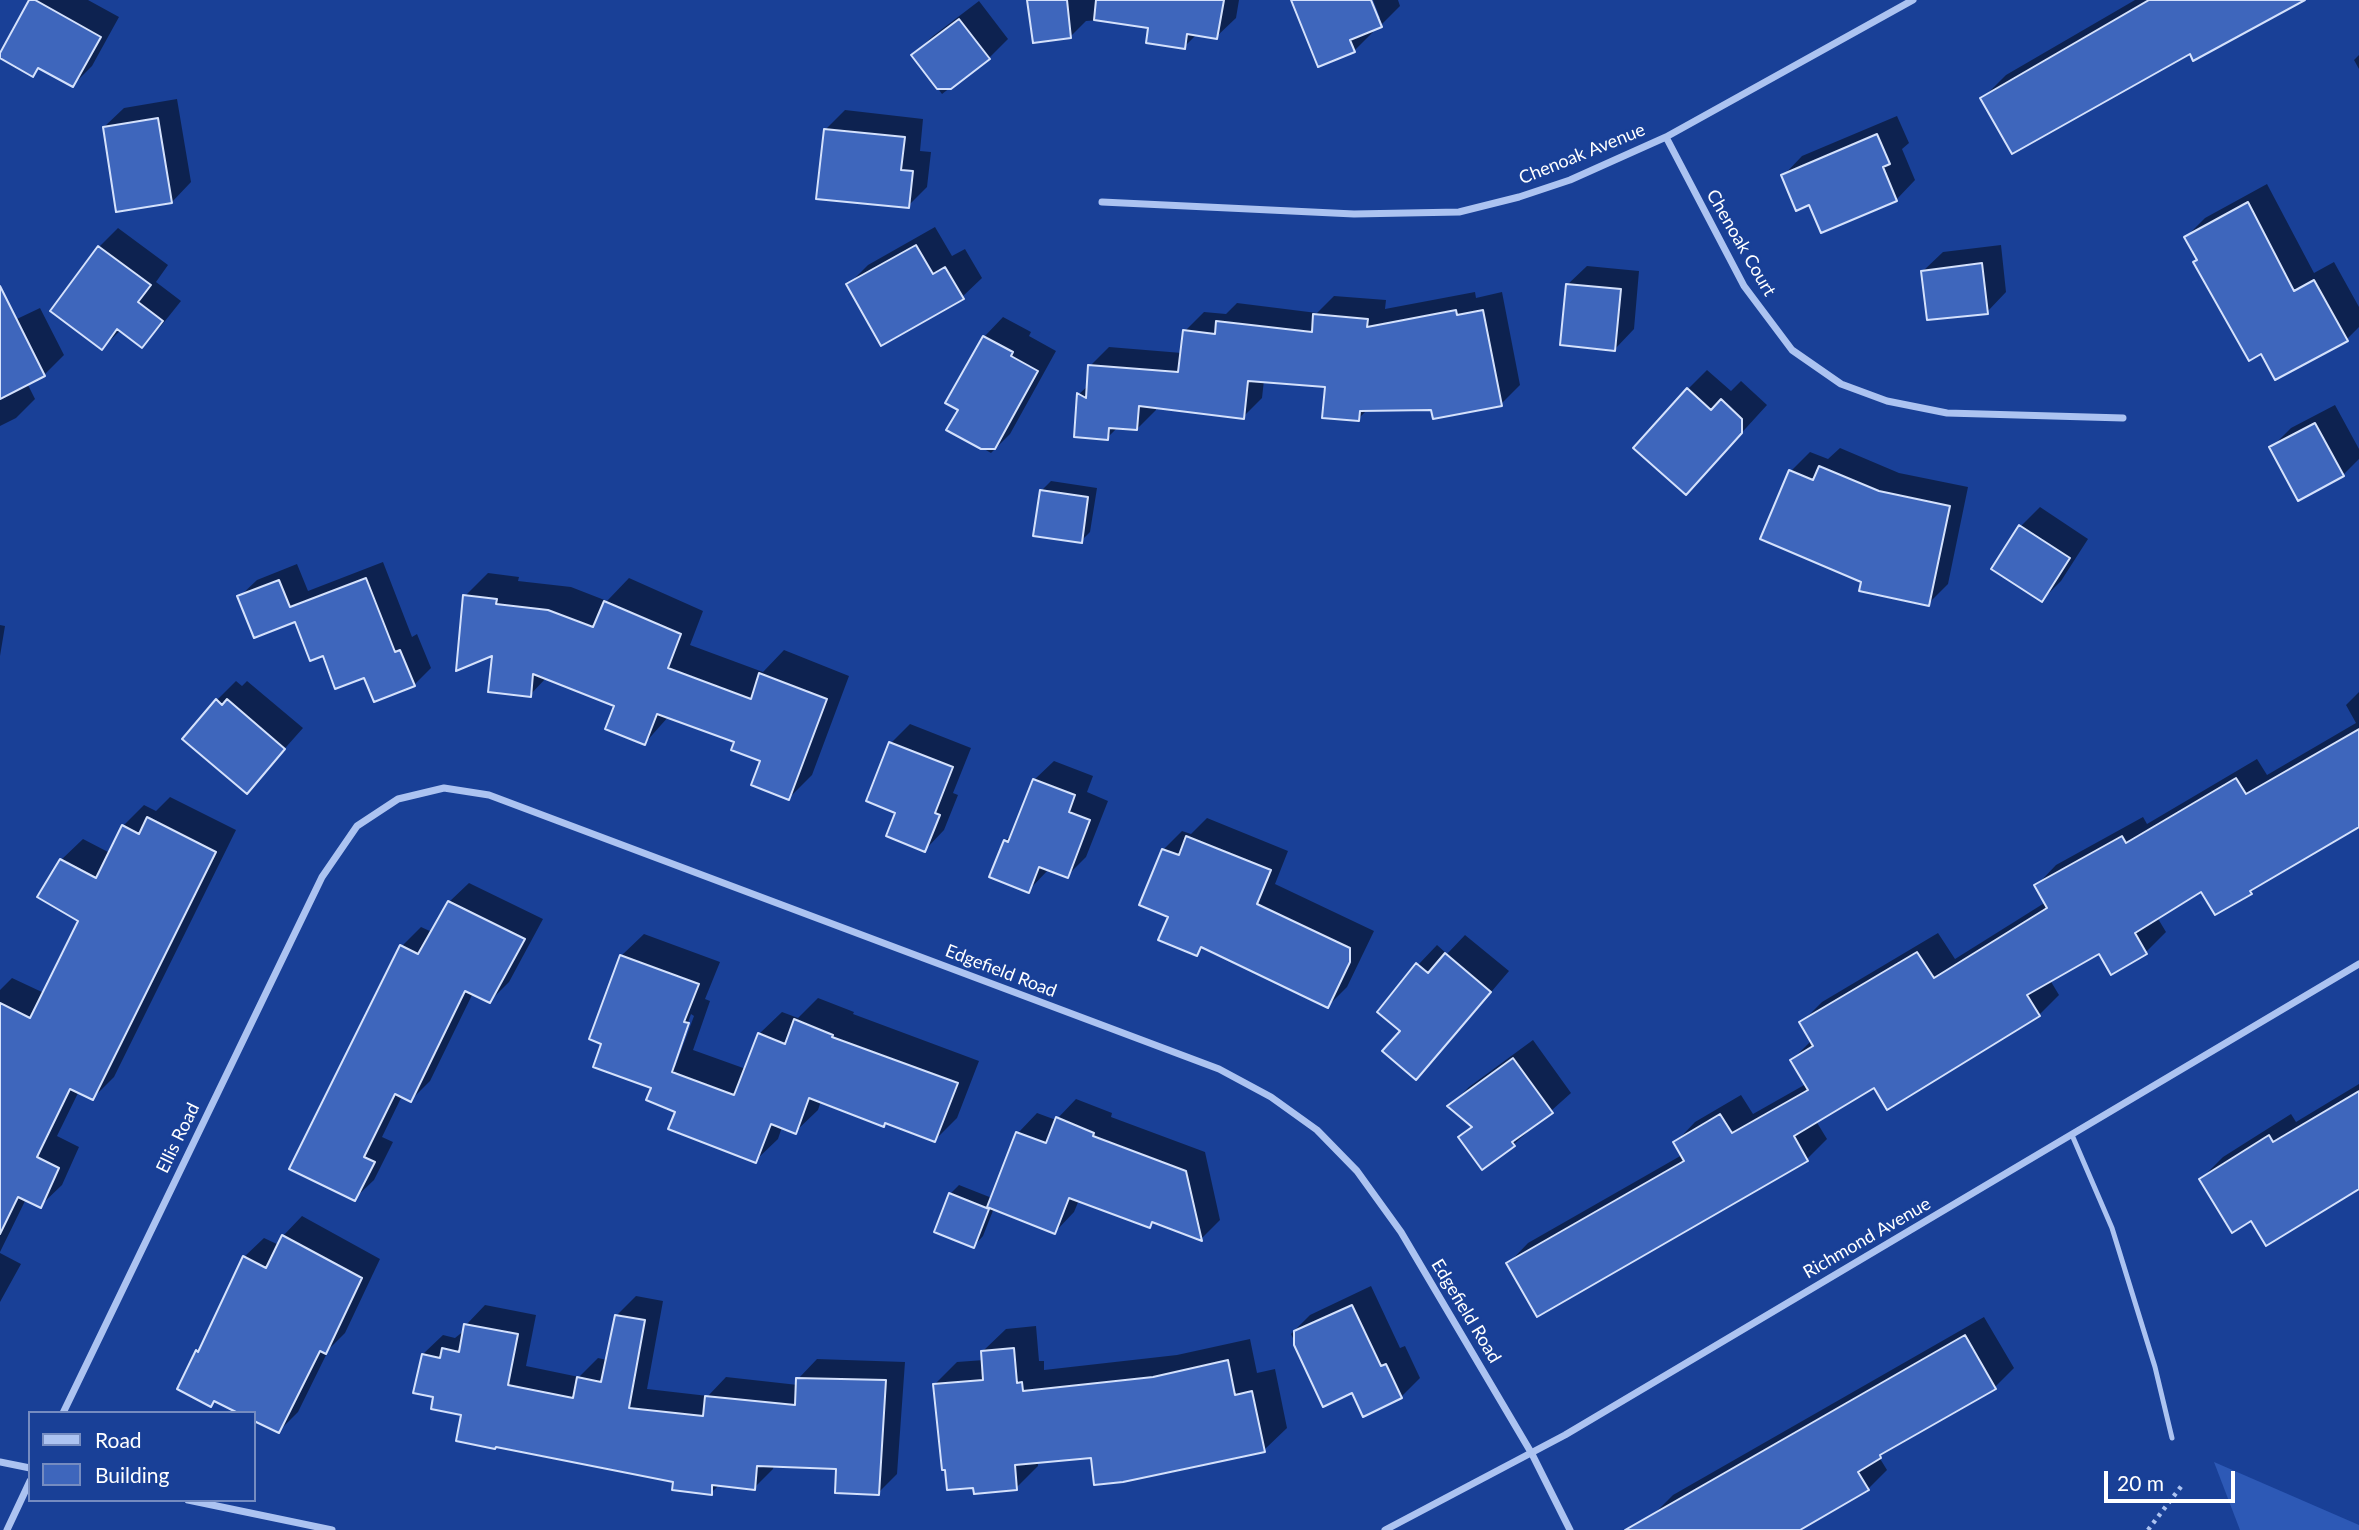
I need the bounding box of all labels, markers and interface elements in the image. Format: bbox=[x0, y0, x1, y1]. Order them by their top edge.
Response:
street label: Chenoak Avenue bbox=[1516, 119, 1648, 189]
street label: Chenoak Court bbox=[1702, 186, 1780, 300]
street label: Edgefield Road bbox=[942, 940, 1060, 1002]
street label: Ellis Road bbox=[152, 1099, 204, 1177]
street label: Richmond Avenue bbox=[1799, 1193, 1935, 1283]
street label: Edgefield Road bbox=[1427, 1255, 1505, 1367]
legend bbox=[28, 1411, 256, 1502]
text: Road bbox=[95, 1427, 142, 1452]
scale bar bbox=[2107, 1456, 2238, 1500]
text: Building bbox=[95, 1462, 170, 1487]
text: 20 m bbox=[2117, 1470, 2164, 1495]

